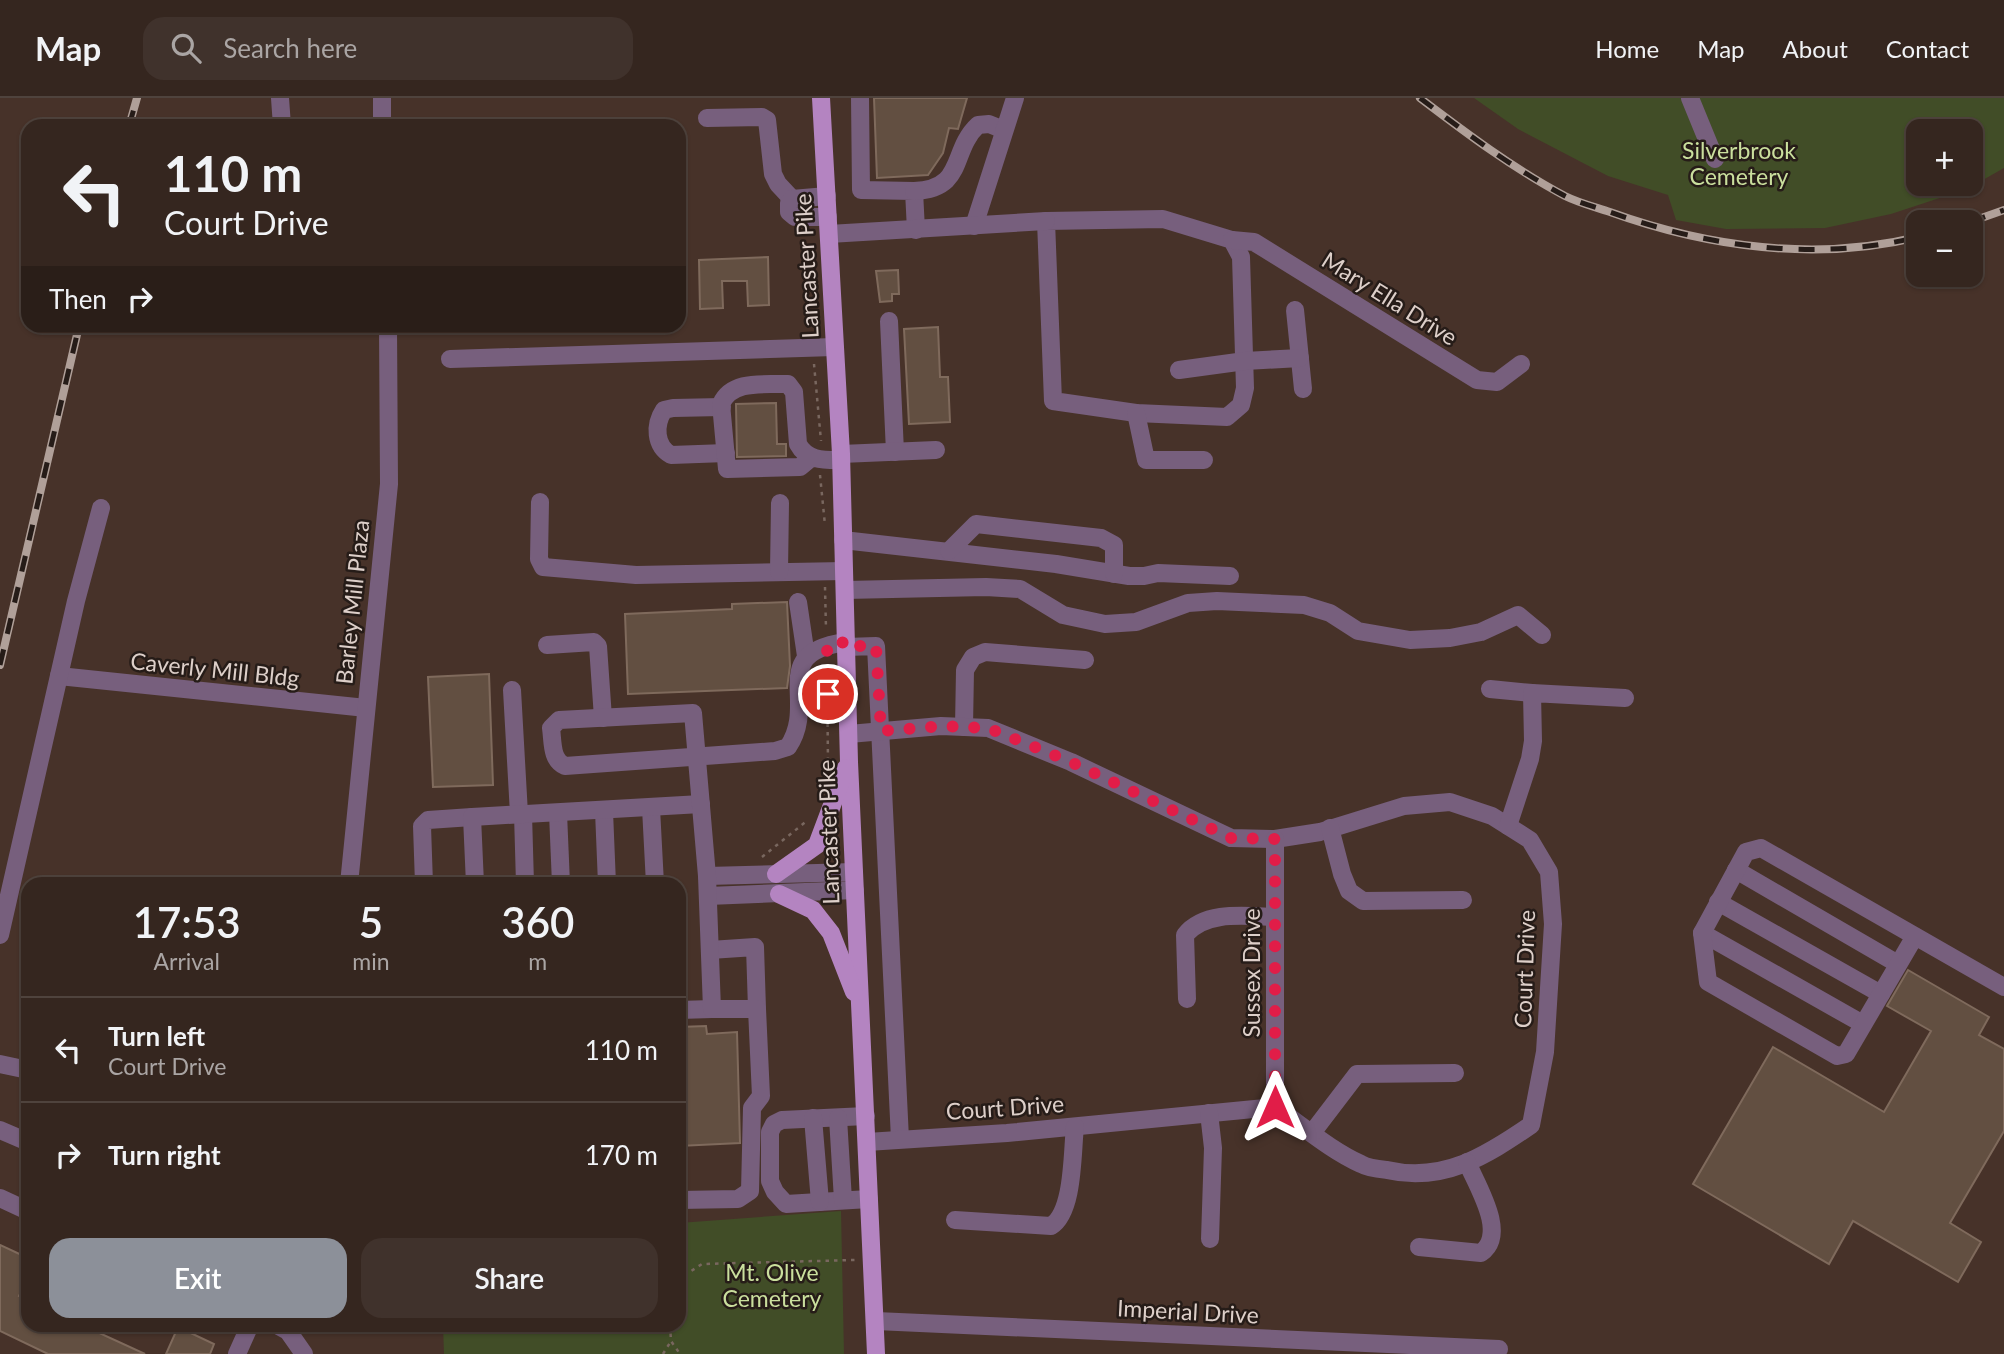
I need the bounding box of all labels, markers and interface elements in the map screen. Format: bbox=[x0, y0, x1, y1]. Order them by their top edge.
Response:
search box bbox=[143, 17, 633, 80]
text: Map bbox=[35, 28, 101, 68]
icon: search bbox=[167, 29, 205, 67]
text: Search here bbox=[223, 32, 357, 64]
text: Home bbox=[1595, 34, 1659, 63]
text: Map bbox=[1697, 34, 1745, 63]
text: About bbox=[1783, 34, 1848, 63]
text: Contact bbox=[1886, 34, 1969, 63]
map controls bbox=[1906, 119, 1983, 287]
button: + bbox=[1906, 119, 1983, 196]
park label: Silverbrook Cemetery bbox=[1682, 136, 1796, 190]
text: 110 m bbox=[164, 144, 302, 202]
icon: left bbox=[49, 147, 140, 238]
street label: Lancaster Pike bbox=[788, 193, 824, 339]
text: Court Drive bbox=[164, 203, 329, 242]
button: − bbox=[1906, 210, 1983, 287]
street label: Mary Ella Drive bbox=[1317, 245, 1463, 351]
icon: right bbox=[121, 280, 159, 318]
text: Then bbox=[49, 283, 107, 315]
street label: Barley Mill Plaza bbox=[329, 519, 375, 685]
street label: Caverly Mill Bldg bbox=[129, 646, 301, 692]
pin bbox=[798, 664, 858, 724]
icon: arrive bbox=[809, 675, 847, 713]
street label: Lancaster Pike bbox=[811, 759, 845, 905]
text: 17:53 bbox=[133, 897, 241, 947]
text: 5 bbox=[359, 897, 383, 947]
text: 360 bbox=[501, 897, 574, 947]
street label: Sussex Drive bbox=[1237, 908, 1265, 1038]
street label: Court Drive bbox=[1508, 909, 1540, 1029]
text: Arrival bbox=[154, 947, 220, 975]
text: min bbox=[352, 947, 390, 975]
text: m bbox=[528, 947, 547, 975]
text: Turn left bbox=[108, 1020, 205, 1052]
icon: left bbox=[49, 1031, 87, 1069]
text: 110 m bbox=[585, 1034, 658, 1066]
text: Court Drive bbox=[108, 1052, 226, 1080]
position arrow bbox=[1238, 1070, 1312, 1144]
street label: Court Drive bbox=[945, 1089, 1065, 1125]
icon: right bbox=[49, 1136, 87, 1174]
text: Turn right bbox=[108, 1139, 221, 1171]
text: 170 m bbox=[585, 1139, 658, 1171]
button: Exit bbox=[49, 1238, 347, 1318]
button: Share bbox=[361, 1238, 658, 1318]
park label: Mt. Olive Cemetery bbox=[723, 1258, 822, 1312]
street label: Imperial Drive bbox=[1117, 1293, 1259, 1329]

